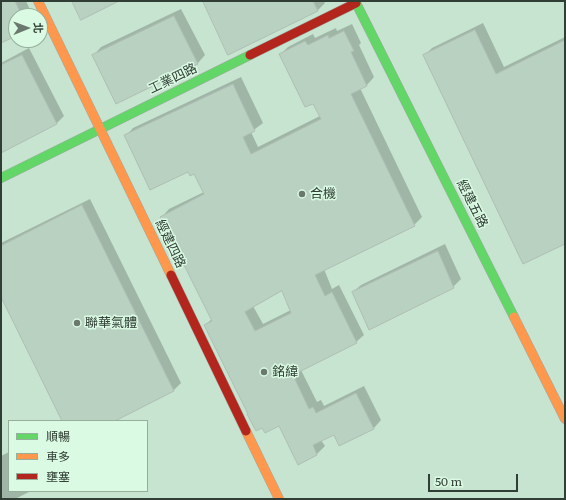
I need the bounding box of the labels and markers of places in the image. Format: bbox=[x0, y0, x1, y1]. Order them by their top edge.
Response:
place label: 合機 bbox=[310, 186, 336, 202]
marker: 合機 bbox=[297, 189, 307, 199]
place label: 聯華氣體 bbox=[85, 315, 137, 331]
marker: 聯華氣體 bbox=[72, 318, 82, 328]
place label: 銘緯 bbox=[272, 364, 298, 380]
marker: 銘緯 bbox=[259, 367, 269, 377]

